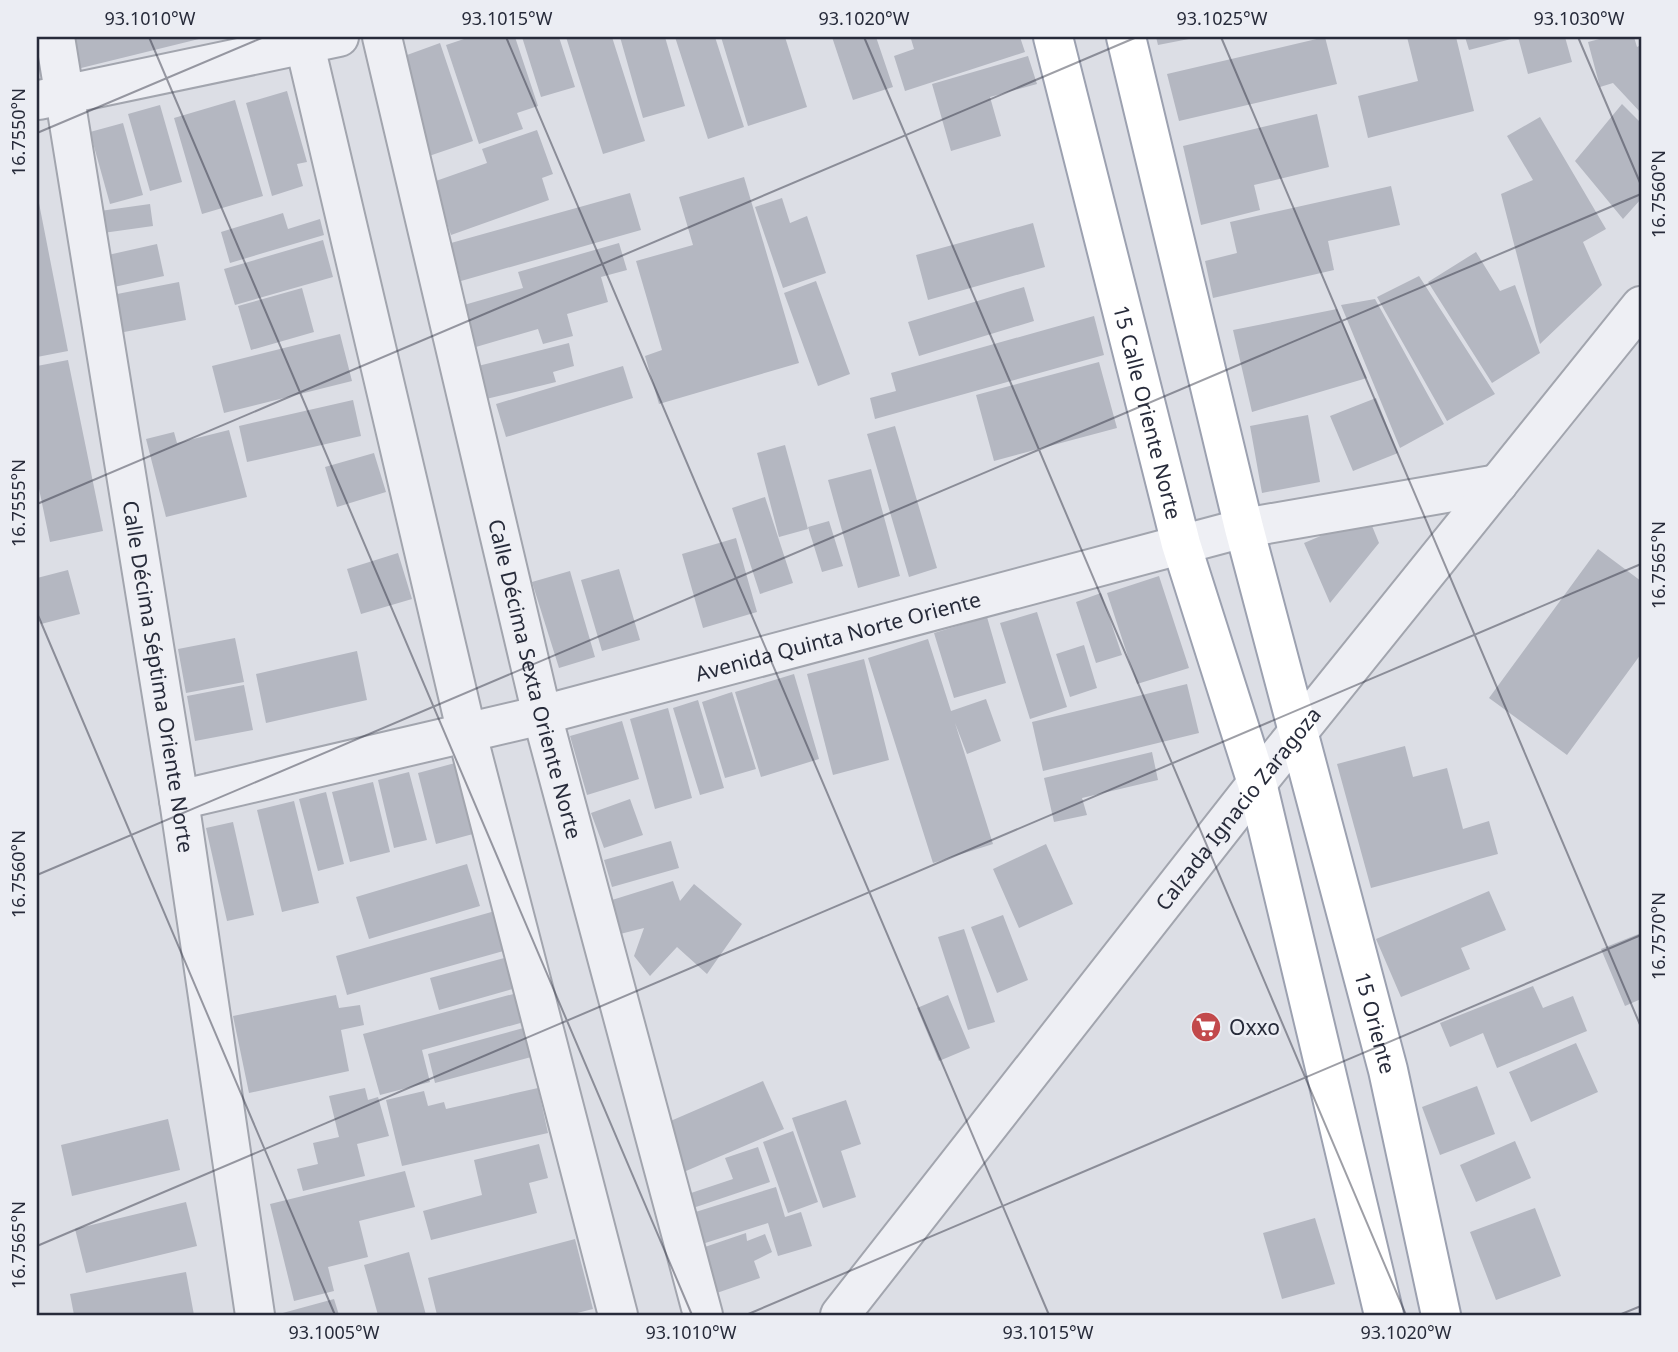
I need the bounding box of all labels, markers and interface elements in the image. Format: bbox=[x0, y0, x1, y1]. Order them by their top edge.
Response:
text: 93.1010°W bbox=[104, 6, 196, 30]
text: 93.1015°W bbox=[461, 6, 553, 30]
text: 93.1020°W bbox=[818, 6, 910, 30]
text: 93.1025°W bbox=[1176, 6, 1268, 30]
text: 93.1030°W bbox=[1533, 6, 1625, 30]
text: 16.7550°N bbox=[6, 88, 30, 176]
text: 16.7560°N bbox=[1646, 150, 1670, 238]
street label: 15 Calle Oriente Norte bbox=[1107, 302, 1188, 522]
text: 16.7555°N bbox=[6, 459, 30, 547]
street label: Calle Décima Séptima Oriente Norte bbox=[117, 499, 201, 855]
street label: Calle Décima Sexta Oriente Norte bbox=[482, 516, 589, 842]
text: 16.7565°N bbox=[1646, 521, 1670, 609]
street label: Avenida Quinta Norte Oriente bbox=[692, 585, 984, 688]
street label: Calzada Ignacio Zaragoza bbox=[1149, 701, 1327, 916]
text: 16.7560°N bbox=[6, 830, 30, 918]
text: 16.7570°N bbox=[1646, 892, 1670, 980]
street label: 15 Oriente bbox=[1349, 969, 1402, 1077]
supermarket icon: Oxxo bbox=[1189, 1010, 1223, 1044]
place label: Oxxo bbox=[1229, 1013, 1280, 1041]
text: 16.7565°N bbox=[6, 1201, 30, 1289]
text: 93.1005°W bbox=[288, 1320, 380, 1344]
text: 93.1010°W bbox=[645, 1320, 737, 1344]
text: 93.1015°W bbox=[1002, 1320, 1094, 1344]
text: 93.1020°W bbox=[1360, 1320, 1452, 1344]

